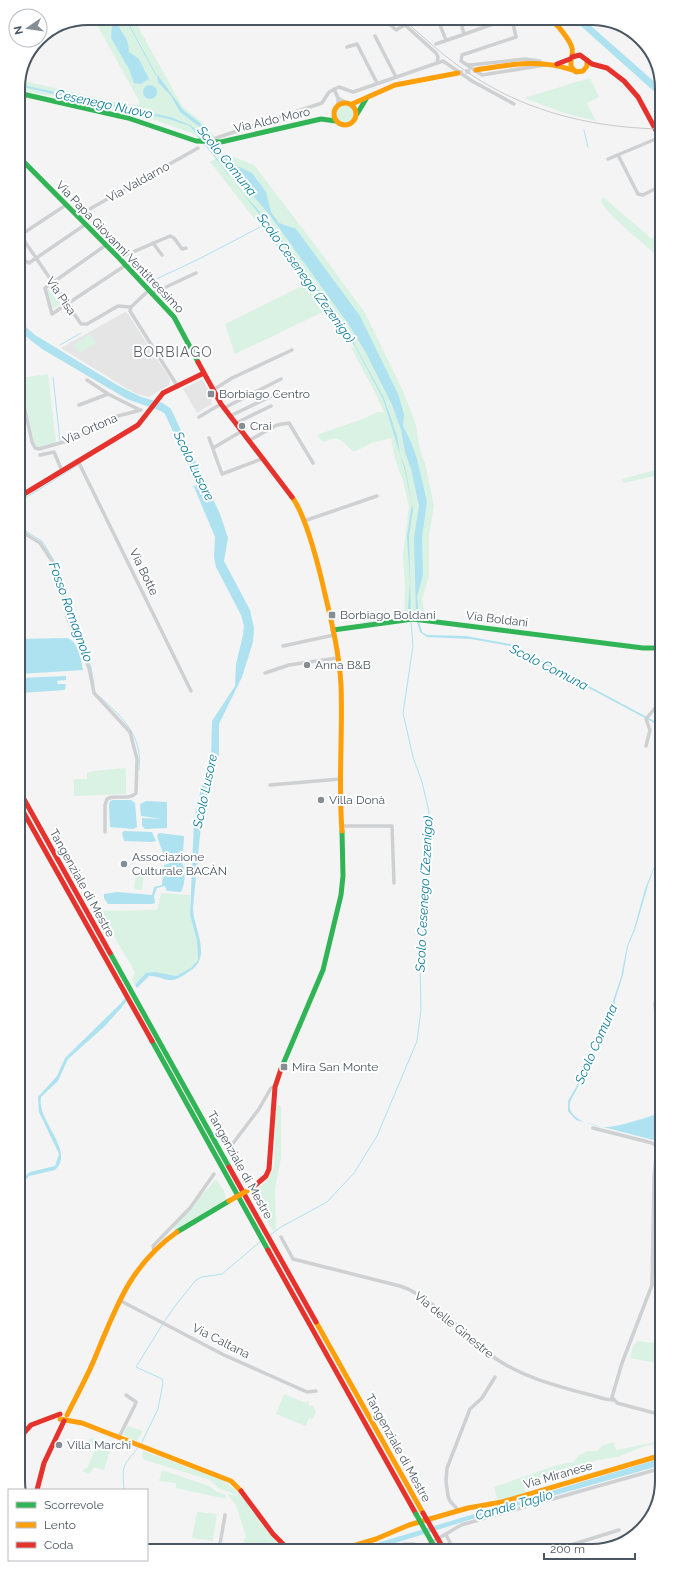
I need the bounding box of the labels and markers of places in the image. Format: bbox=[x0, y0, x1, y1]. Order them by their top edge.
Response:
place label: Borbiago Centro bbox=[219, 387, 310, 401]
marker: Borbiago Centro bbox=[206, 389, 216, 399]
place label: Crai bbox=[250, 419, 272, 433]
marker: Crai bbox=[237, 421, 247, 431]
place label: Borbiago Boldani bbox=[340, 608, 436, 622]
marker: Borbiago Boldani bbox=[327, 610, 337, 620]
place label: Anna B&B bbox=[315, 658, 371, 672]
marker: Anna B&B bbox=[302, 660, 312, 670]
place label: Villa Donà bbox=[329, 793, 385, 807]
marker: Villa Donà bbox=[316, 795, 326, 805]
place label: Associazione Culturale BACÀN bbox=[132, 850, 227, 878]
marker: Associazione Culturale BACÀN bbox=[119, 859, 129, 869]
place label: Mira San Monte bbox=[292, 1060, 378, 1074]
marker: Mira San Monte bbox=[279, 1062, 289, 1072]
place label: Villa Marchi bbox=[67, 1438, 131, 1452]
marker: Villa Marchi bbox=[54, 1440, 64, 1450]

